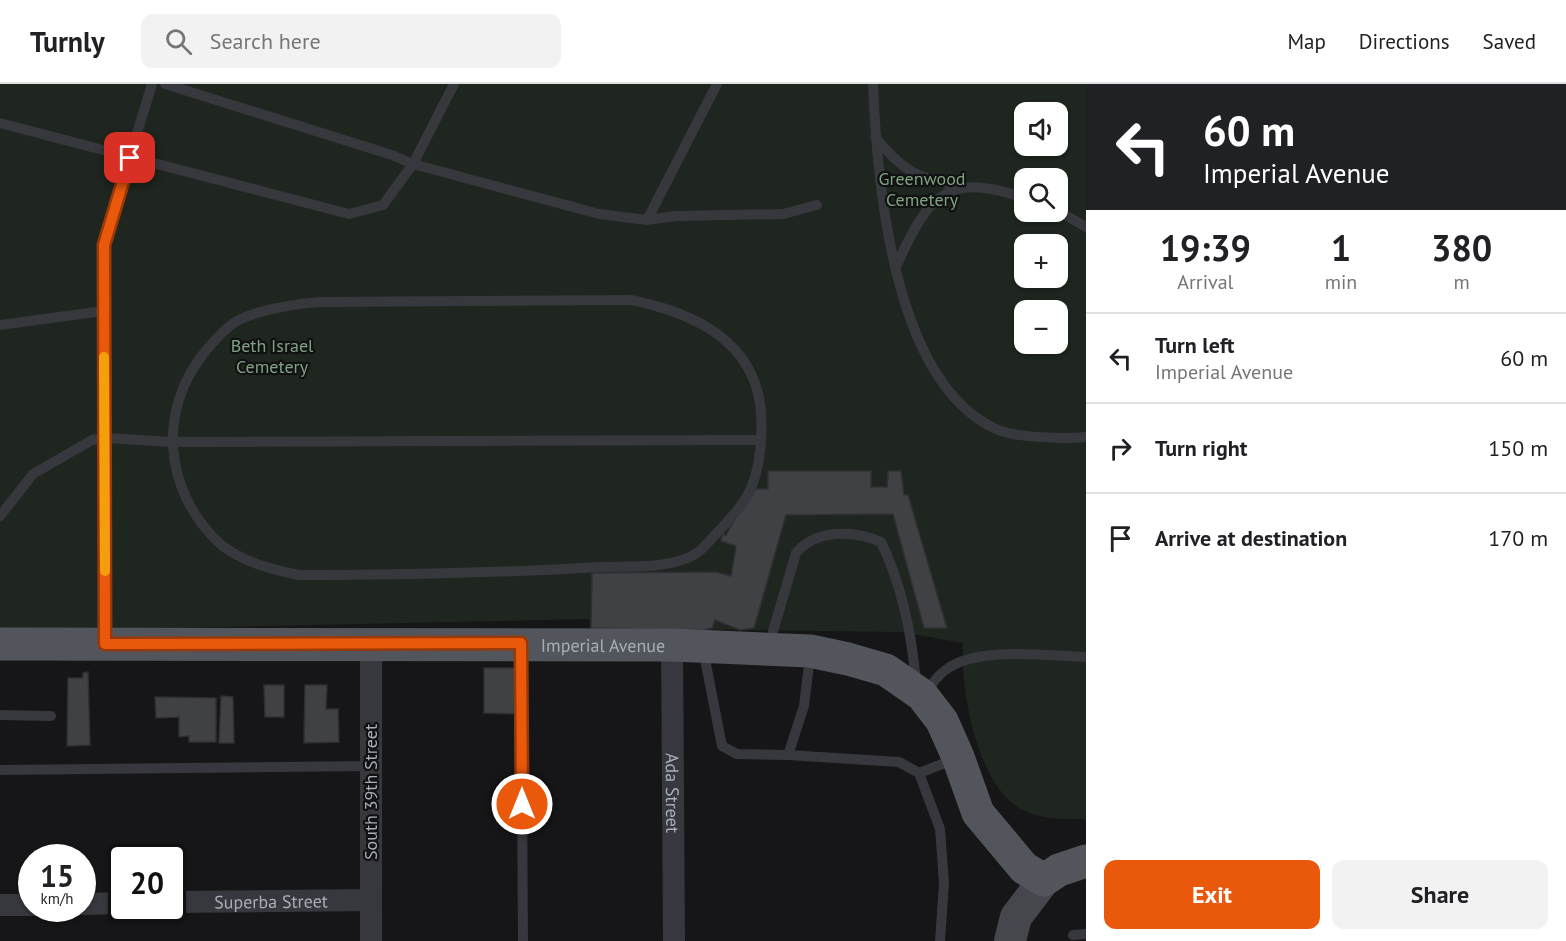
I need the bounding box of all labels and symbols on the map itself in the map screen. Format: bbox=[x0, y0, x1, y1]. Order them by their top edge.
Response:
pin bbox=[104, 132, 155, 183]
park label: Greenwood Cemetery bbox=[878, 167, 966, 211]
park label: Beth Israel Cemetery bbox=[231, 334, 314, 378]
street label: Imperial Avenue bbox=[541, 633, 665, 656]
street label: South 39th Street bbox=[359, 724, 382, 860]
street label: Ada Street bbox=[661, 753, 685, 833]
position arrow bbox=[490, 772, 554, 836]
speed limit sign: 20 bbox=[108, 844, 186, 922]
street label: Superba Street bbox=[214, 889, 328, 913]

